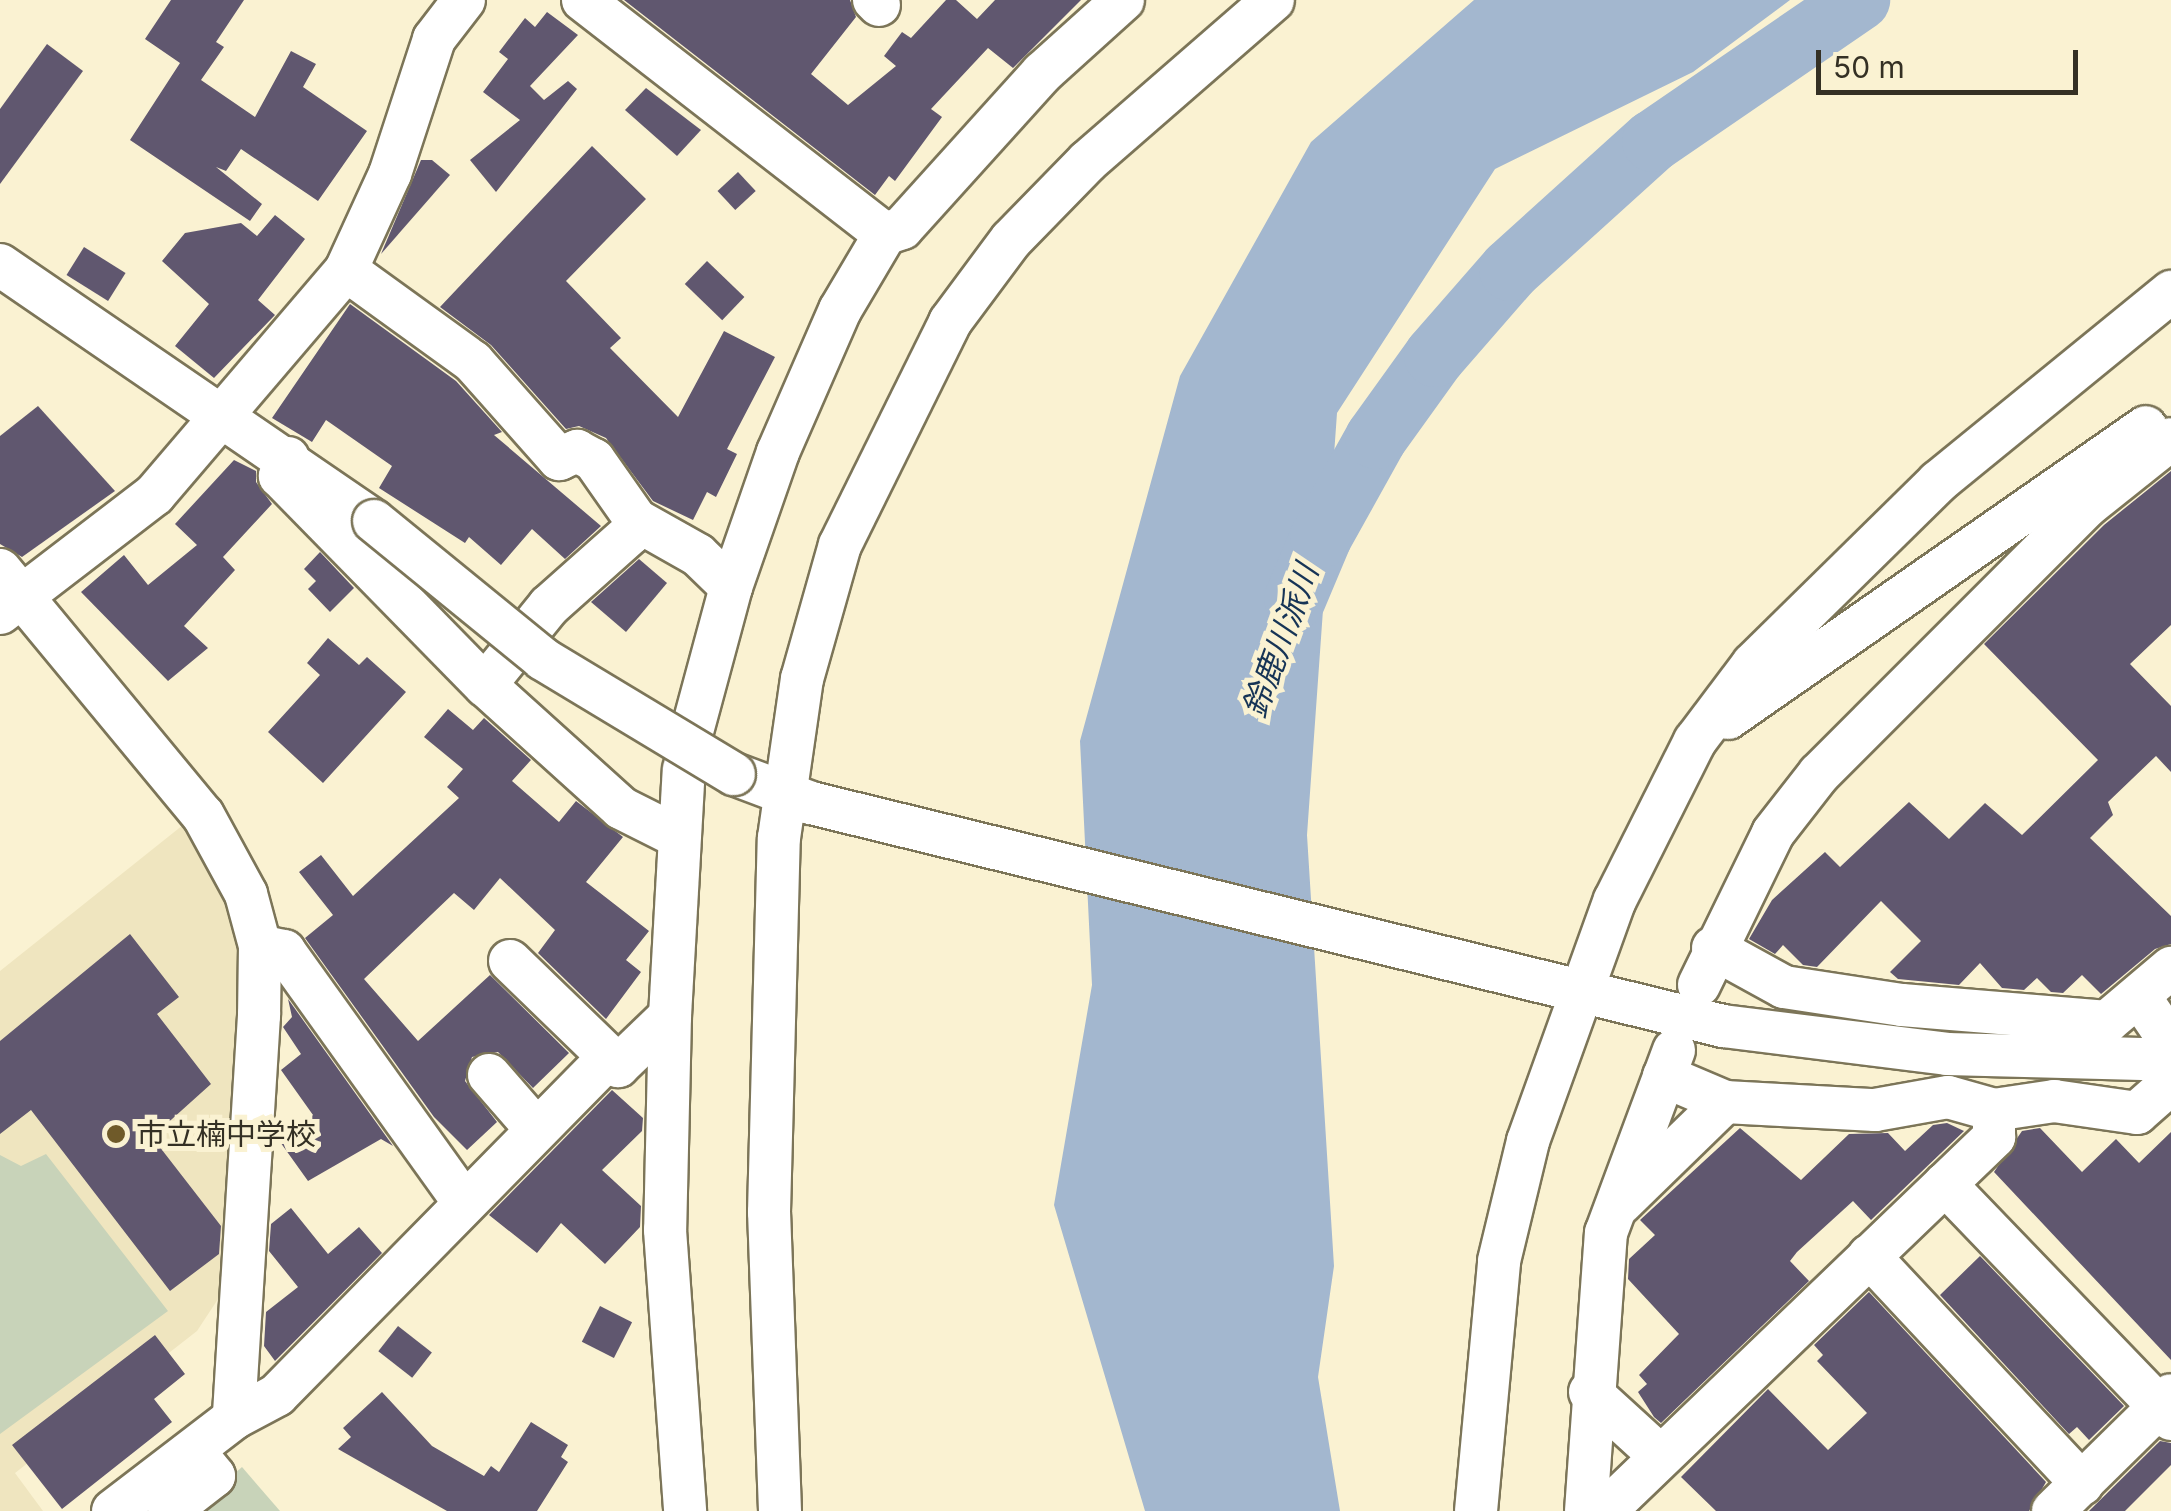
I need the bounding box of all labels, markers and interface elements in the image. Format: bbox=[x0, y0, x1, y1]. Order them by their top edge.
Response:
scale bar bbox=[1821, 30, 2084, 92]
text: 50 m bbox=[1833, 49, 1905, 85]
water label: 鈴鹿川派川 bbox=[1236, 559, 1326, 723]
place label: 市立楠中学校 bbox=[136, 1116, 316, 1152]
marker: 市立楠中学校 bbox=[105, 1123, 127, 1145]

